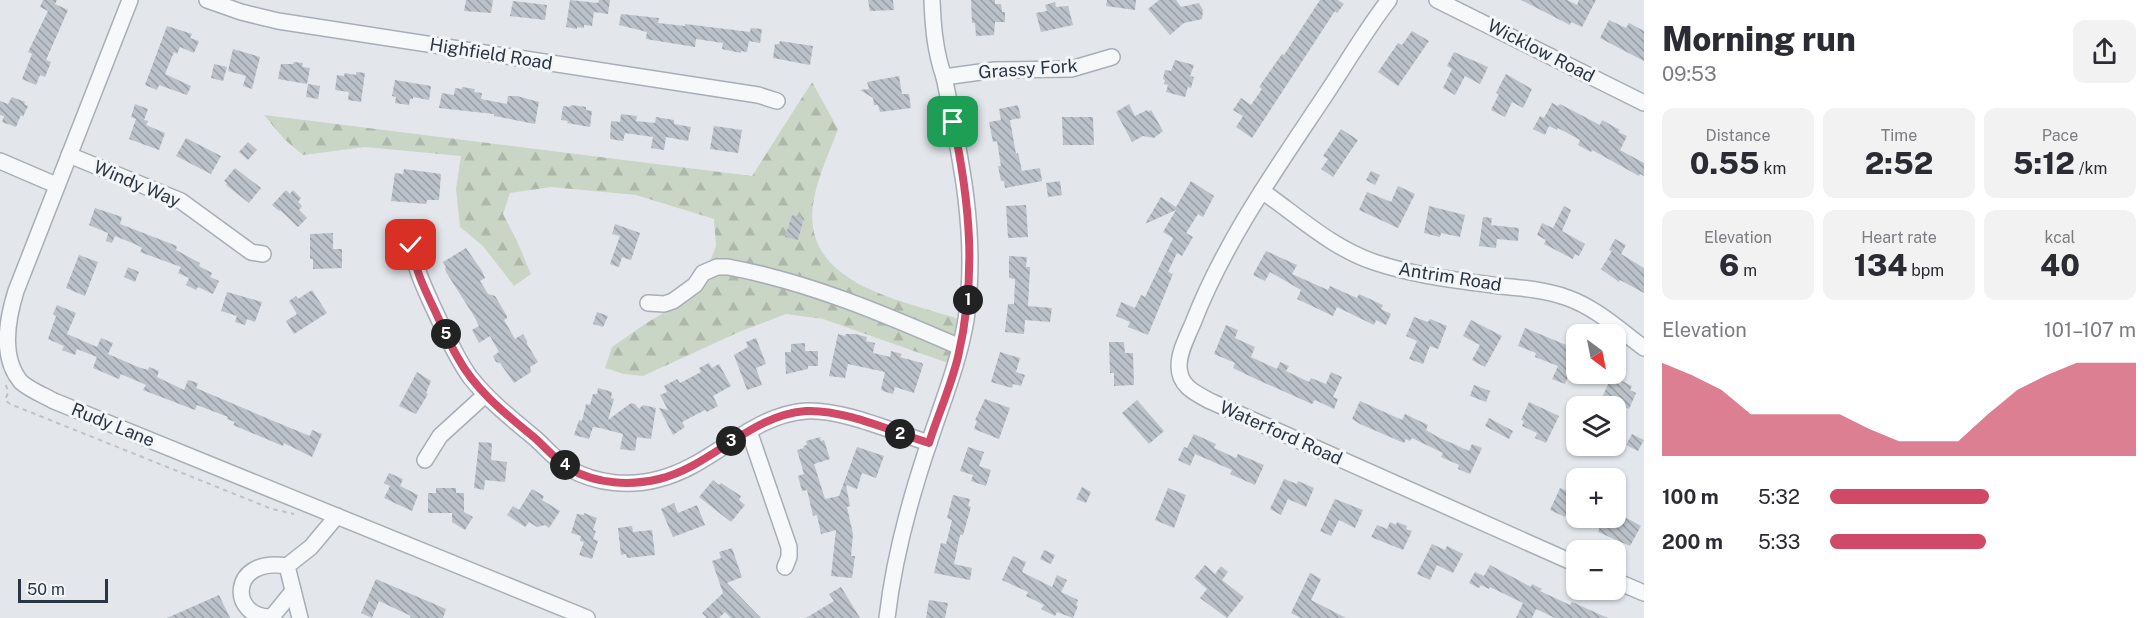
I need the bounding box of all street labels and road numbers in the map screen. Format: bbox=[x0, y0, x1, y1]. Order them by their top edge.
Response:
street label: Wicklow Road bbox=[1484, 15, 1598, 87]
street label: Highfield Road bbox=[428, 33, 554, 74]
street label: Grassy Fork bbox=[978, 55, 1078, 82]
street label: Windy Way bbox=[91, 156, 184, 211]
street label: Antrim Road bbox=[1397, 258, 1503, 295]
street label: Waterford Road bbox=[1217, 396, 1346, 469]
street label: Rudy Lane bbox=[69, 398, 158, 451]

